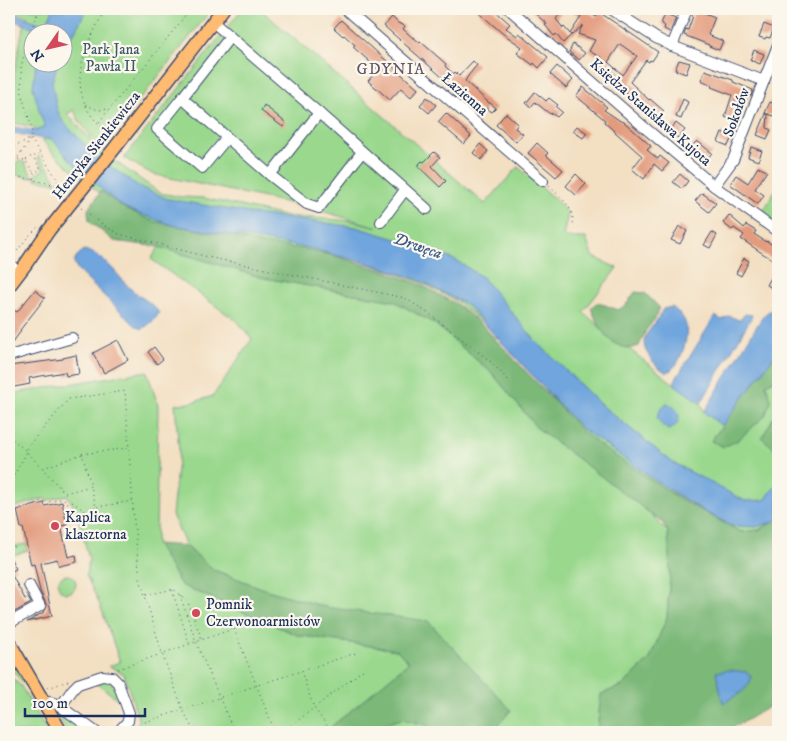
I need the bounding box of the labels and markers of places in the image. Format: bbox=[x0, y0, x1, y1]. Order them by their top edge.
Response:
place label: Kaplica klasztorna bbox=[65, 508, 127, 544]
marker: Kaplica klasztorna bbox=[49, 520, 61, 532]
place label: Pomnik Czerwonoarmistów bbox=[206, 595, 320, 631]
marker: Pomnik Czerwonoarmistów bbox=[190, 607, 202, 619]

